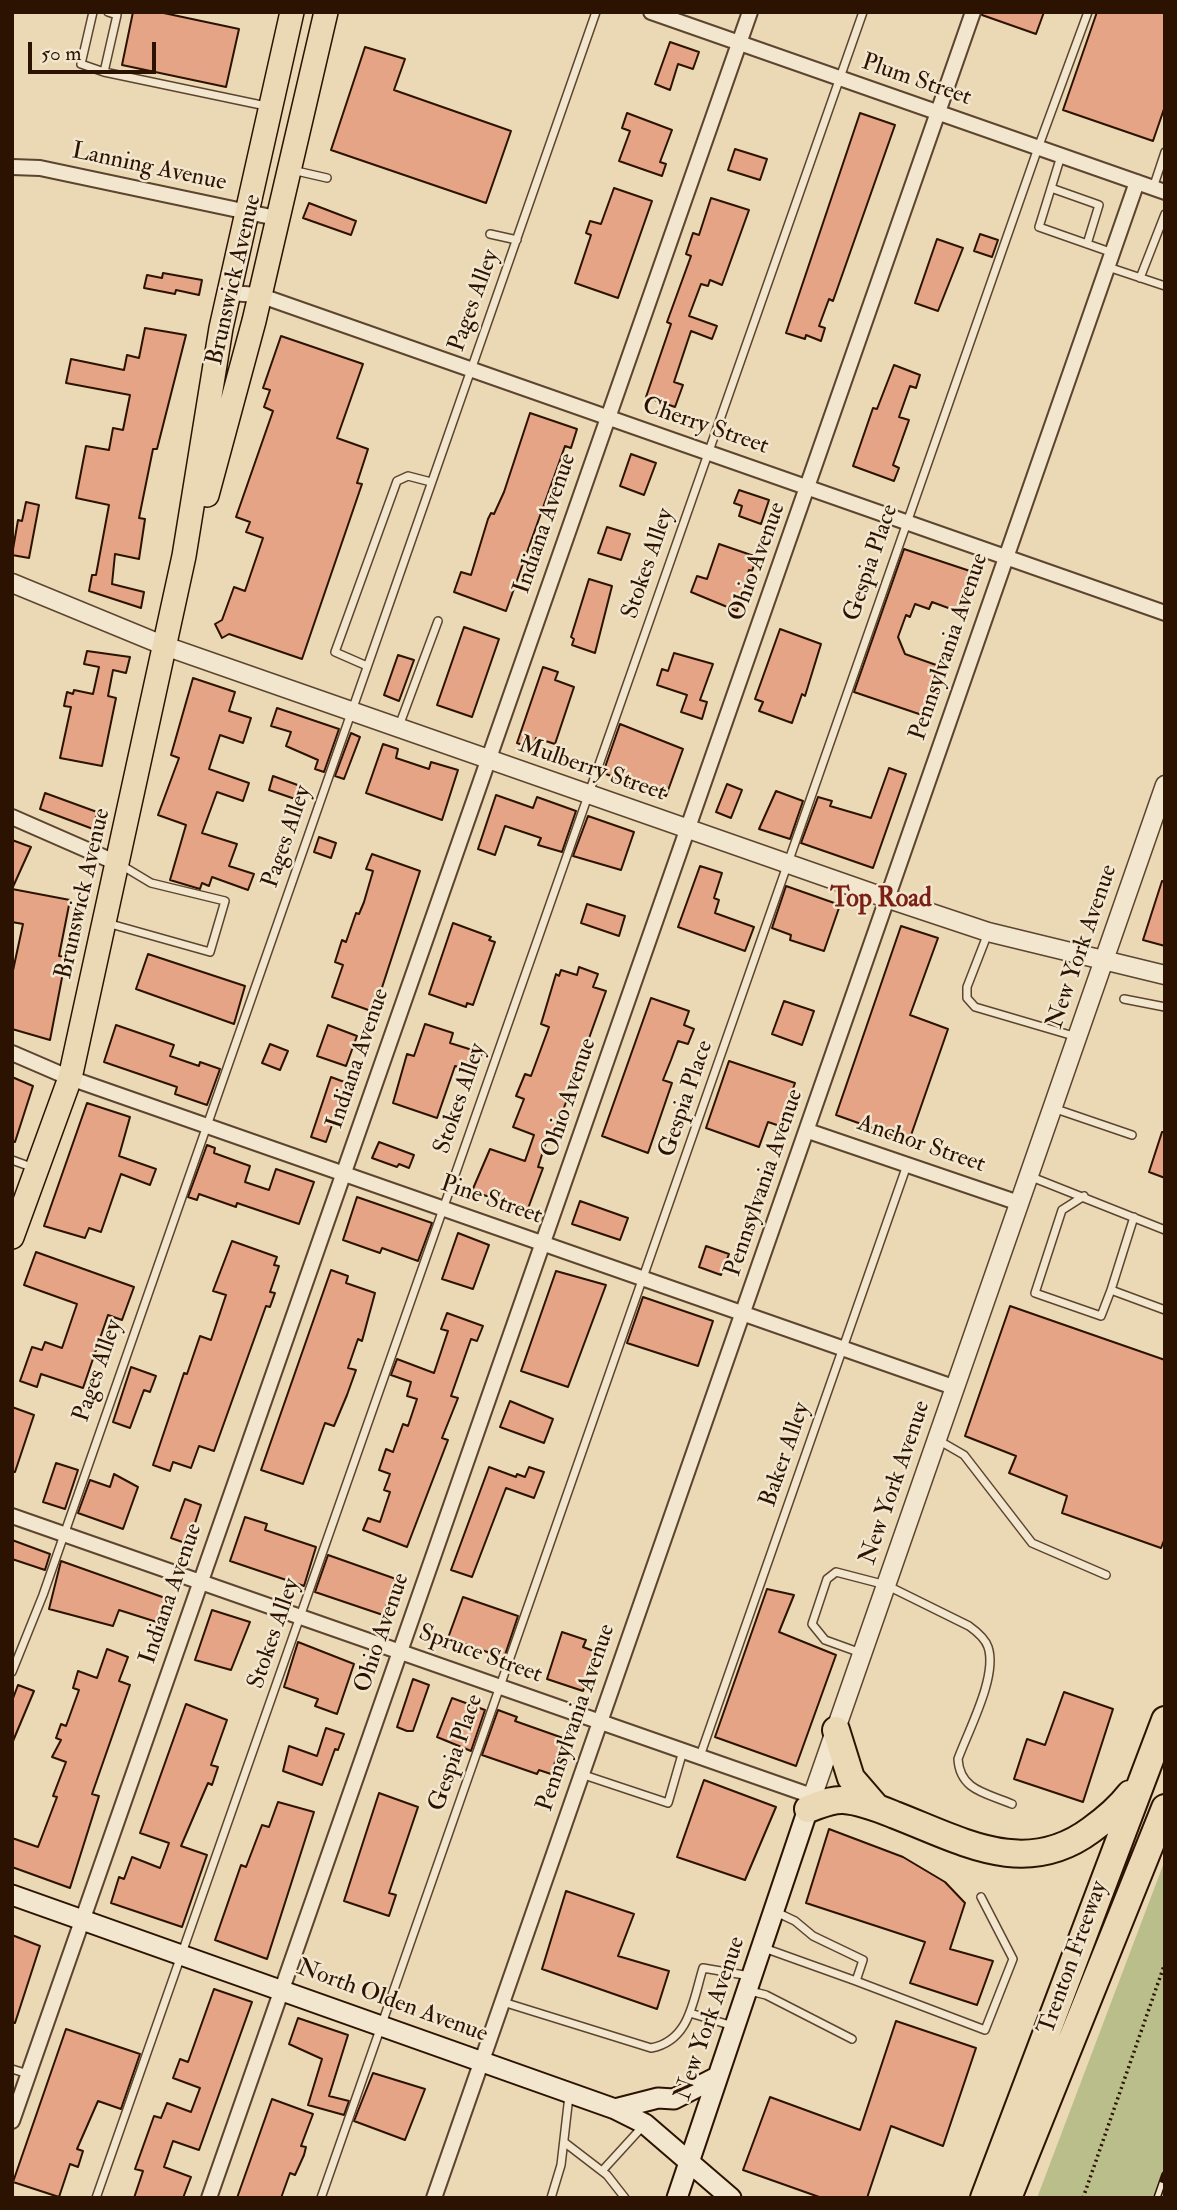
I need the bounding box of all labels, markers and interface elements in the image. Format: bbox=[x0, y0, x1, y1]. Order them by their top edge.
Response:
scale bar bbox=[32, 28, 159, 72]
text: 50 m bbox=[41, 40, 82, 67]
street label: Plum Street bbox=[857, 49, 975, 113]
street label: Lanning Avenue bbox=[69, 138, 229, 198]
street label: Brunswick Avenue bbox=[201, 192, 269, 368]
street label: Pages Alley bbox=[443, 246, 507, 356]
street label: Cherry Street bbox=[638, 392, 772, 462]
street label: Indiana Avenue bbox=[508, 450, 584, 598]
street label: Ohio Avenue bbox=[723, 499, 793, 625]
street label: Gespia Place bbox=[839, 501, 905, 625]
street label: Stokes Alley bbox=[617, 505, 681, 623]
street label: Pennsylvania Avenue bbox=[904, 550, 996, 744]
street label: Mulberry Street bbox=[514, 731, 670, 809]
street label: Pages Alley bbox=[257, 782, 319, 892]
street label: Brunswick Avenue bbox=[50, 806, 118, 982]
street label: New York Avenue bbox=[1041, 861, 1125, 1033]
district label: Top Road bbox=[830, 884, 932, 916]
street label: Indiana Avenue bbox=[321, 985, 397, 1133]
street label: Ohio Avenue bbox=[536, 1035, 604, 1161]
street label: Gespia Place bbox=[654, 1037, 720, 1161]
street label: Stokes Alley bbox=[429, 1040, 493, 1158]
street label: Pennsylvania Avenue bbox=[719, 1086, 811, 1280]
street label: Anchor Street bbox=[853, 1110, 989, 1180]
street label: Pine Street bbox=[436, 1170, 546, 1232]
street label: Pages Alley bbox=[68, 1316, 130, 1426]
street label: New York Avenue bbox=[854, 1397, 938, 1569]
street label: Baker Alley bbox=[755, 1399, 817, 1511]
street label: Indiana Avenue bbox=[134, 1520, 210, 1668]
street label: Ohio Avenue bbox=[349, 1570, 417, 1696]
street label: Stokes Alley bbox=[243, 1575, 307, 1693]
street label: Spruce Street bbox=[414, 1619, 546, 1691]
street label: Pennsylvania Avenue bbox=[531, 1621, 623, 1815]
street label: Gespia Place bbox=[424, 1691, 490, 1815]
street label: Trenton Freeway bbox=[1033, 1877, 1115, 2039]
street label: New York Avenue bbox=[669, 1933, 753, 2105]
street label: North Olden Avenue bbox=[293, 1954, 491, 2050]

